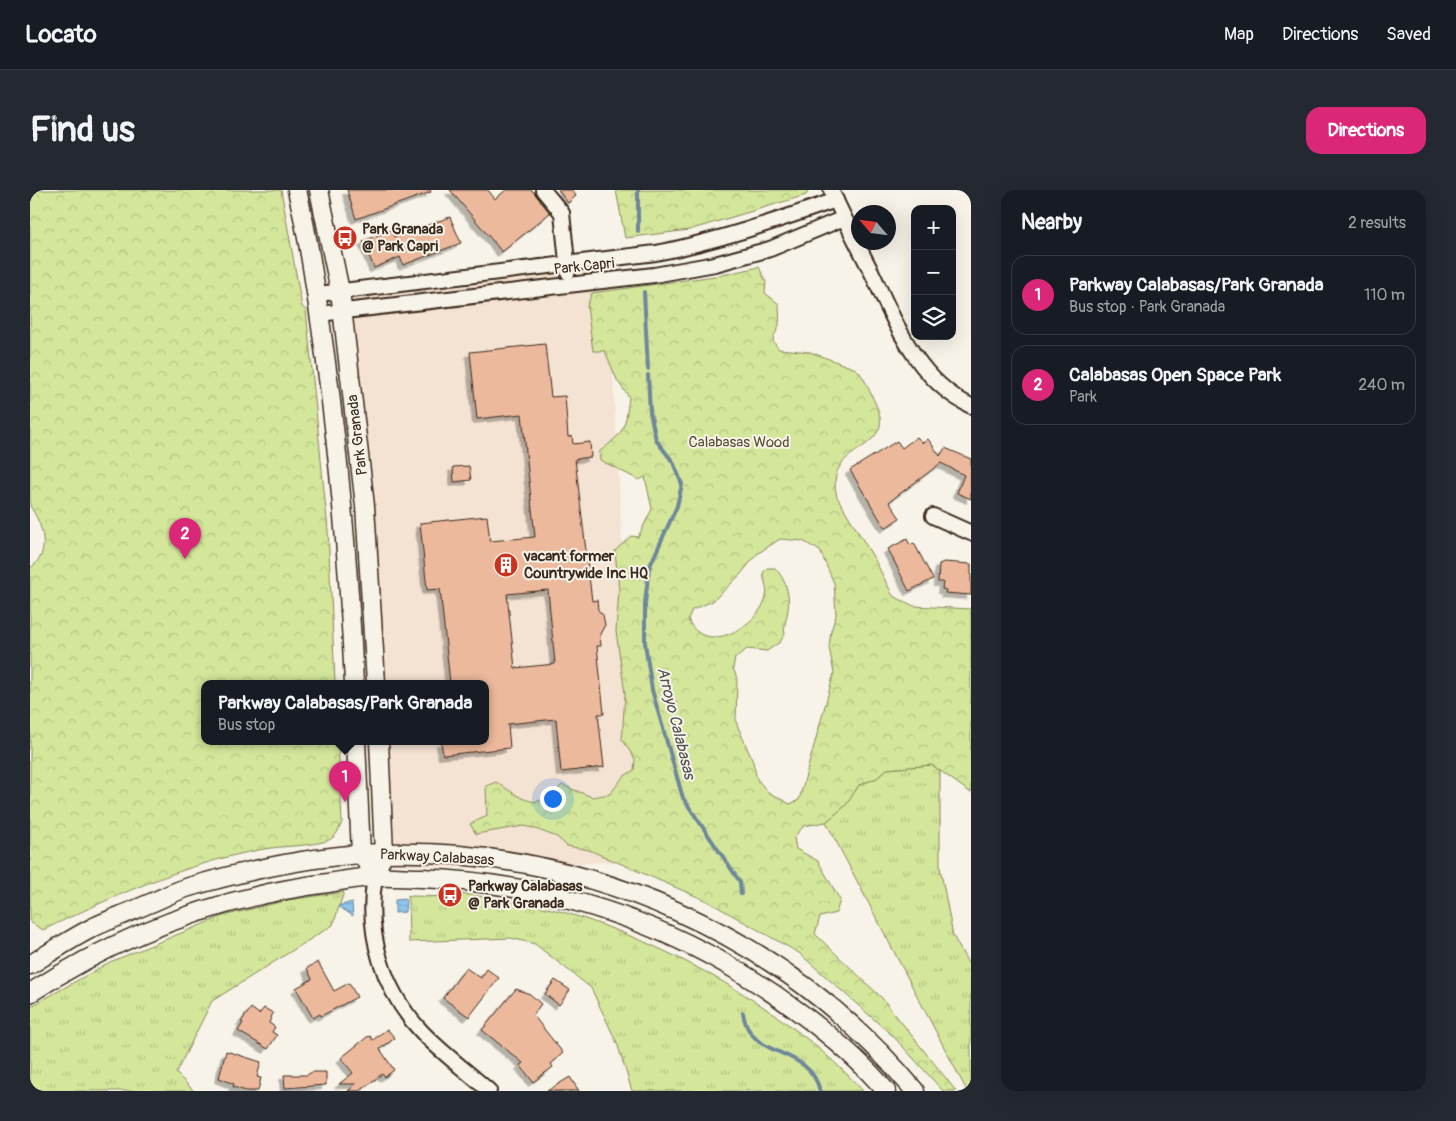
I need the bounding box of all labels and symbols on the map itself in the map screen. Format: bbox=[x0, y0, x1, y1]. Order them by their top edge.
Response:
north arrow bbox=[851, 205, 896, 250]
place label: Park Granada @ Park Capri bbox=[362, 220, 443, 256]
bus stop icon: Park Granada @ Park Capri bbox=[332, 225, 358, 251]
street label: Park Capri bbox=[553, 254, 616, 279]
street label: Park Granada bbox=[343, 393, 372, 476]
park label: Calabasas Wood bbox=[688, 433, 790, 452]
pin: 2 bbox=[169, 518, 201, 559]
place label: vacant former Countrywide Inc HQ bbox=[523, 547, 648, 583]
building icon: vacant former Countrywide Inc HQ bbox=[493, 552, 519, 578]
water label: Arroyo Calabasas bbox=[652, 665, 700, 783]
pin: 1 bbox=[329, 761, 361, 802]
your location bbox=[540, 786, 566, 812]
street label: Parkway Calabasas bbox=[379, 845, 495, 870]
place label: Parkway Calabasas @ Park Granada bbox=[468, 877, 583, 913]
bus stop icon: Parkway Calabasas @ Park Granada bbox=[437, 882, 463, 908]

